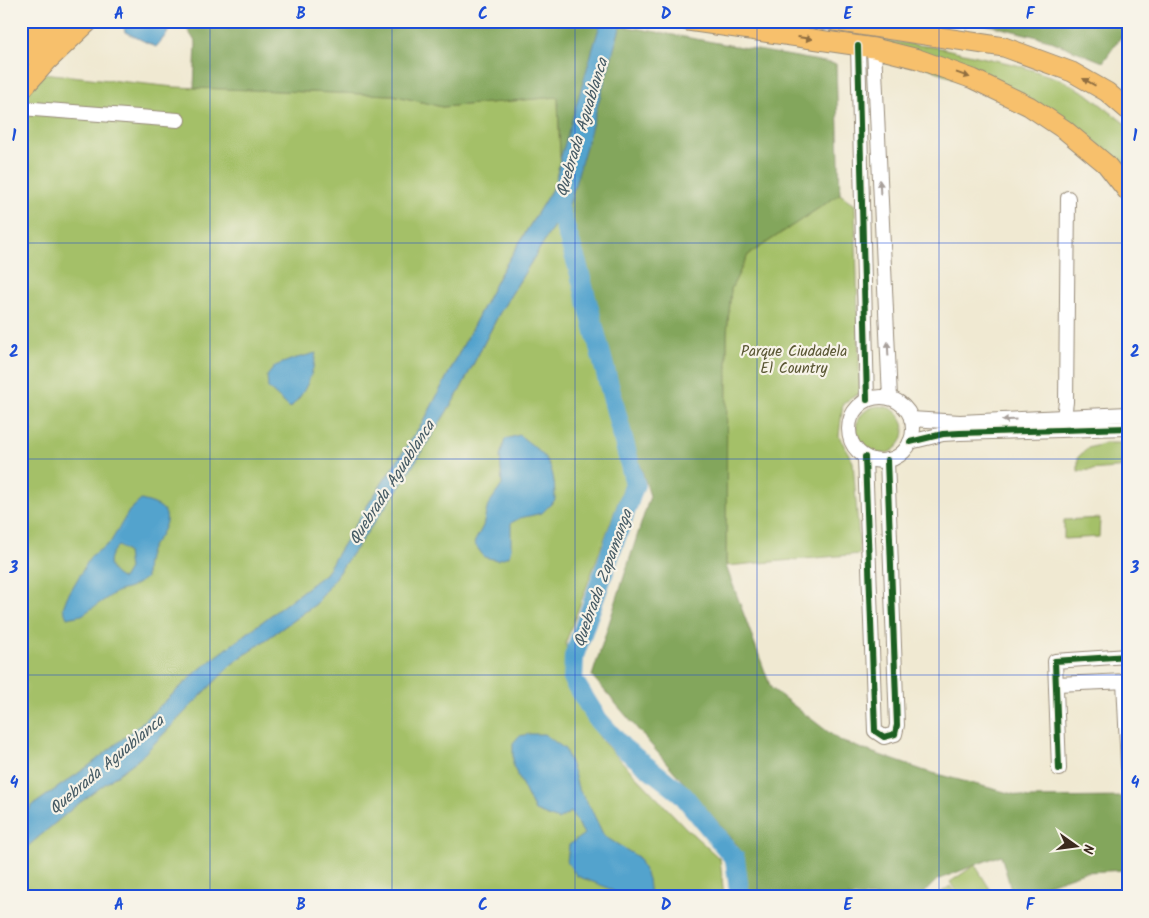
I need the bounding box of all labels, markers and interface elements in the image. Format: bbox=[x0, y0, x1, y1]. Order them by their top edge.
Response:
text: A bbox=[114, 2, 124, 27]
text: B bbox=[296, 2, 306, 27]
text: C bbox=[478, 2, 488, 27]
text: D bbox=[661, 2, 672, 27]
text: E bbox=[844, 2, 854, 27]
text: F bbox=[1026, 2, 1036, 27]
one-way arrow bbox=[797, 35, 813, 43]
water label: Quebrada Aguablanca bbox=[549, 54, 616, 200]
one-way arrow bbox=[955, 72, 970, 79]
one-way arrow bbox=[1082, 77, 1095, 86]
text: 1 bbox=[12, 124, 17, 149]
text: 1 bbox=[1133, 124, 1138, 149]
one-way arrow bbox=[876, 179, 884, 195]
text: 2 bbox=[9, 340, 19, 365]
park label: Parque Ciudadela El Country bbox=[741, 340, 847, 381]
text: 2 bbox=[1130, 340, 1140, 365]
one-way arrow bbox=[883, 341, 891, 357]
water label: Quebrada Aguablanca bbox=[343, 414, 443, 550]
one-way arrow bbox=[1001, 417, 1017, 425]
water label: Quebrada Zapamanga bbox=[567, 505, 640, 651]
text: 3 bbox=[9, 556, 19, 581]
text: 3 bbox=[1130, 556, 1140, 581]
water label: Quebrada Aguablanca bbox=[44, 708, 171, 821]
text: 4 bbox=[10, 771, 19, 796]
text: 4 bbox=[1131, 771, 1140, 796]
north arrow bbox=[1052, 820, 1102, 870]
text: N bbox=[1076, 842, 1099, 856]
text: A bbox=[114, 893, 124, 918]
text: B bbox=[296, 893, 306, 918]
text: C bbox=[478, 893, 488, 918]
text: D bbox=[661, 893, 672, 918]
text: E bbox=[844, 893, 854, 918]
text: F bbox=[1026, 893, 1036, 918]

